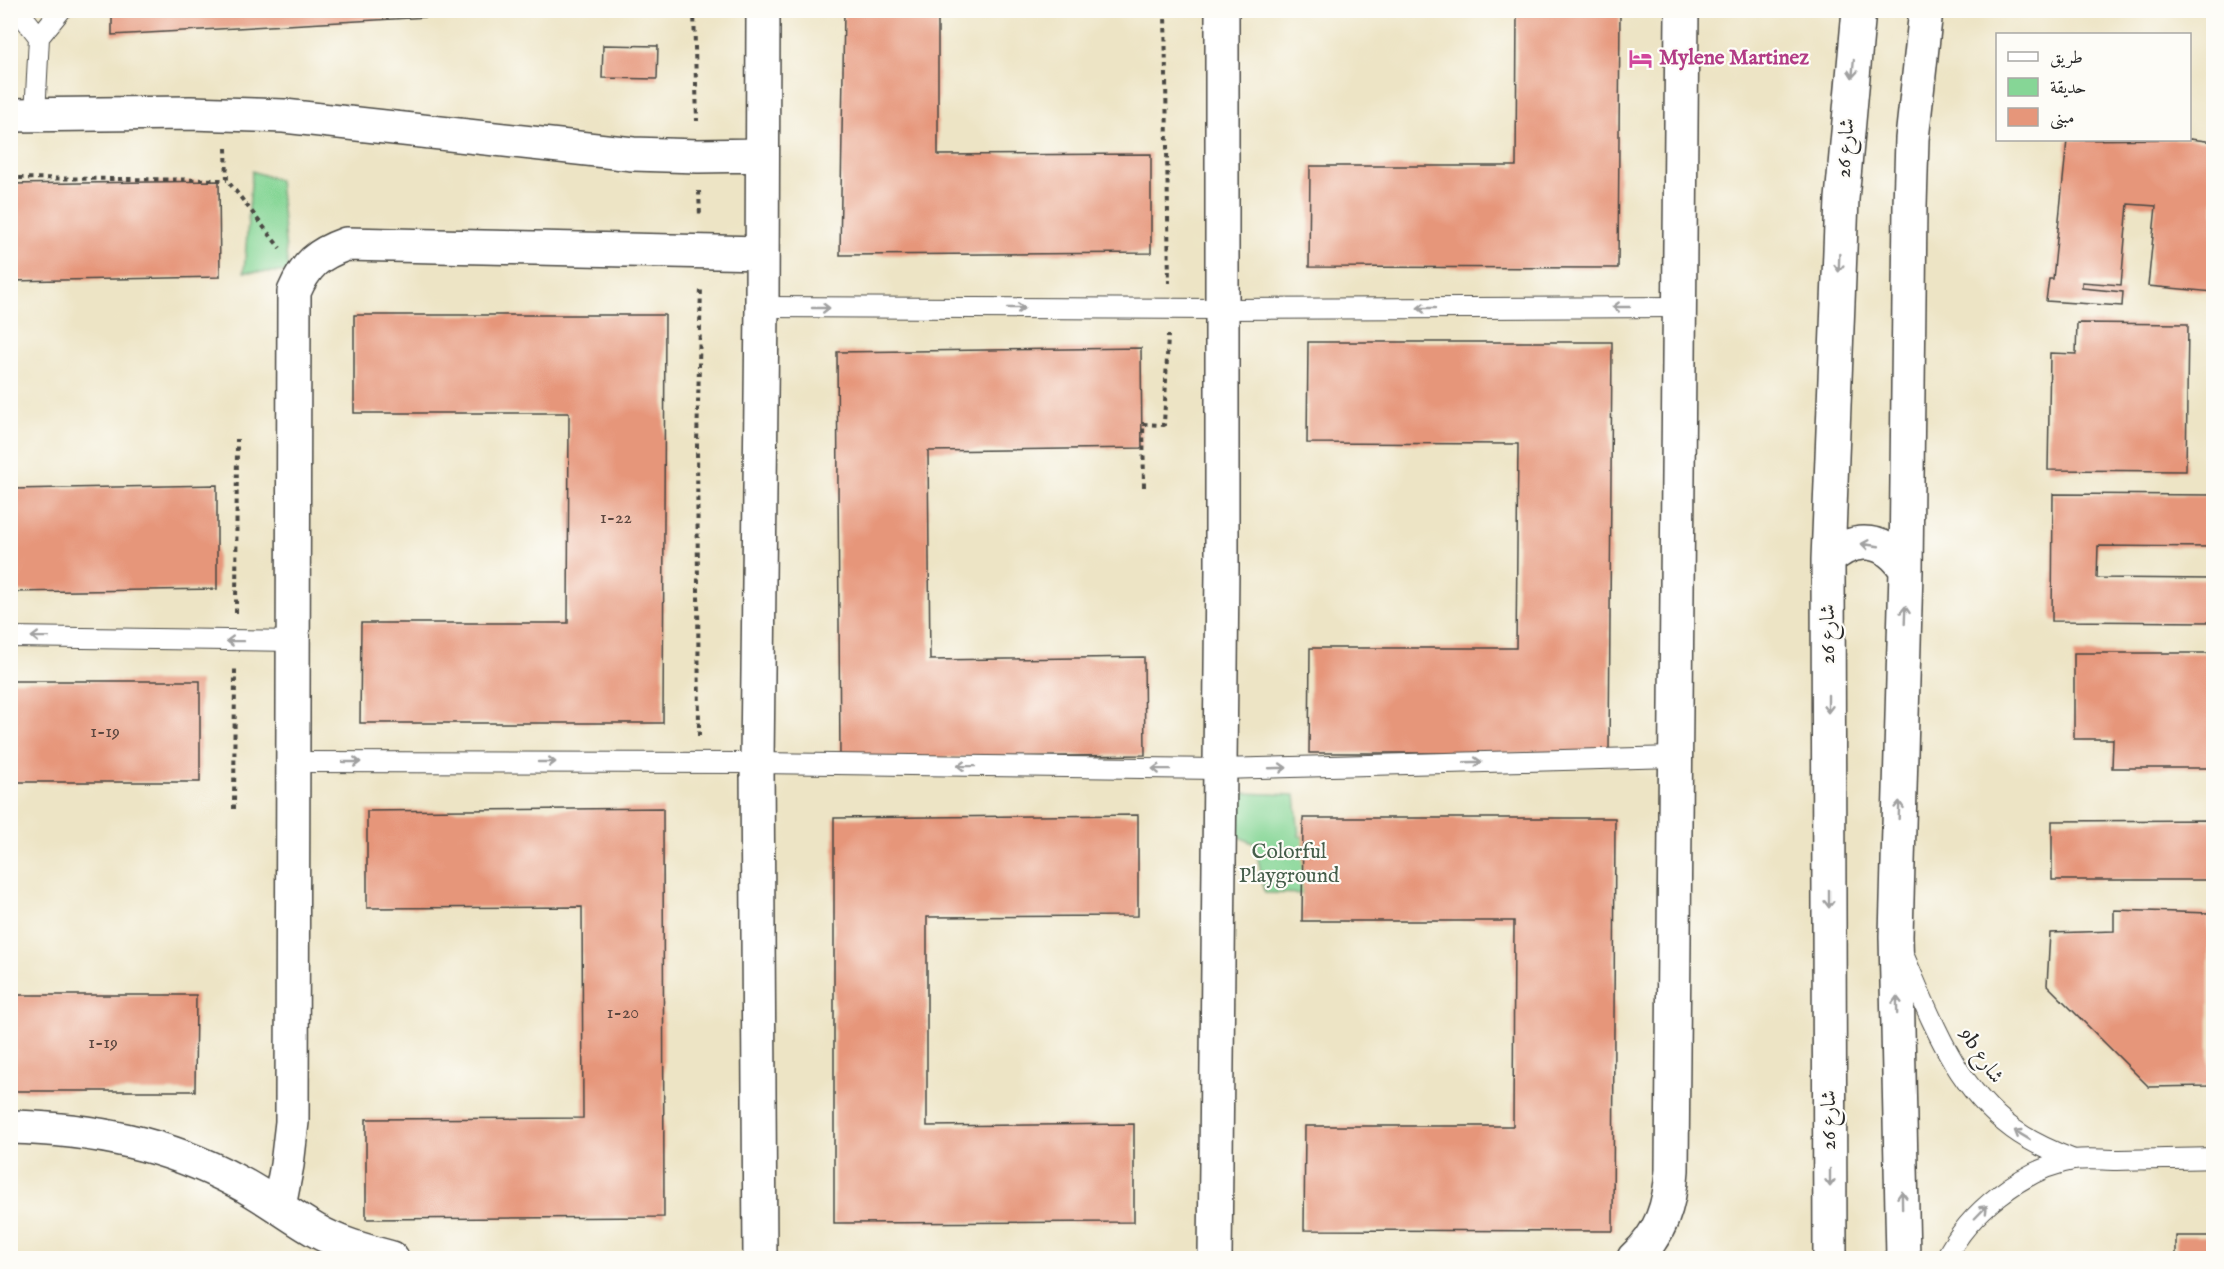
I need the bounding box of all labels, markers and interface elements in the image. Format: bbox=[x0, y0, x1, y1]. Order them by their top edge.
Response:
legend bbox=[1996, 33, 2191, 141]
hotel icon: Mylene Martinez bbox=[1628, 45, 1654, 71]
place label: Mylene Martinez bbox=[1659, 45, 1809, 72]
text: طريق bbox=[2050, 47, 2083, 70]
one-way arrow bbox=[1847, 58, 1858, 78]
text: حديقة bbox=[2050, 77, 2086, 100]
text: مبنى bbox=[2050, 107, 2075, 130]
street label: شارع 26 bbox=[1830, 117, 1865, 179]
one-way arrow bbox=[1834, 253, 1845, 273]
one-way arrow bbox=[1611, 301, 1631, 313]
one-way arrow bbox=[810, 302, 830, 313]
one-way arrow bbox=[1005, 302, 1025, 314]
one-way arrow bbox=[1416, 302, 1436, 314]
house number: 1-22 bbox=[600, 507, 632, 530]
one-way arrow bbox=[1861, 539, 1880, 550]
street label: شارع 26 bbox=[1815, 604, 1845, 664]
one-way arrow bbox=[1899, 606, 1911, 626]
one-way arrow bbox=[31, 632, 51, 643]
one-way arrow bbox=[226, 635, 246, 647]
one-way arrow bbox=[1822, 694, 1834, 714]
house number: 1-19 bbox=[90, 721, 120, 744]
one-way arrow bbox=[342, 756, 362, 768]
one-way arrow bbox=[537, 756, 557, 768]
one-way arrow bbox=[1462, 757, 1482, 768]
one-way arrow bbox=[956, 760, 976, 772]
one-way arrow bbox=[1267, 762, 1287, 773]
one-way arrow bbox=[1151, 763, 1171, 774]
one-way arrow bbox=[1894, 801, 1905, 821]
park label: Colorful Playground bbox=[1239, 839, 1340, 890]
one-way arrow bbox=[1823, 889, 1835, 909]
one-way arrow bbox=[1892, 996, 1903, 1016]
house number: 1-20 bbox=[607, 1002, 639, 1025]
street label: 9b شارع bbox=[1950, 1022, 2009, 1091]
house number: 1-19 bbox=[88, 1032, 118, 1055]
street label: شارع 26 bbox=[1816, 1090, 1846, 1150]
one-way arrow bbox=[2014, 1128, 2031, 1140]
one-way arrow bbox=[1824, 1168, 1836, 1188]
one-way arrow bbox=[1896, 1191, 1907, 1211]
one-way arrow bbox=[1974, 1204, 1988, 1219]

